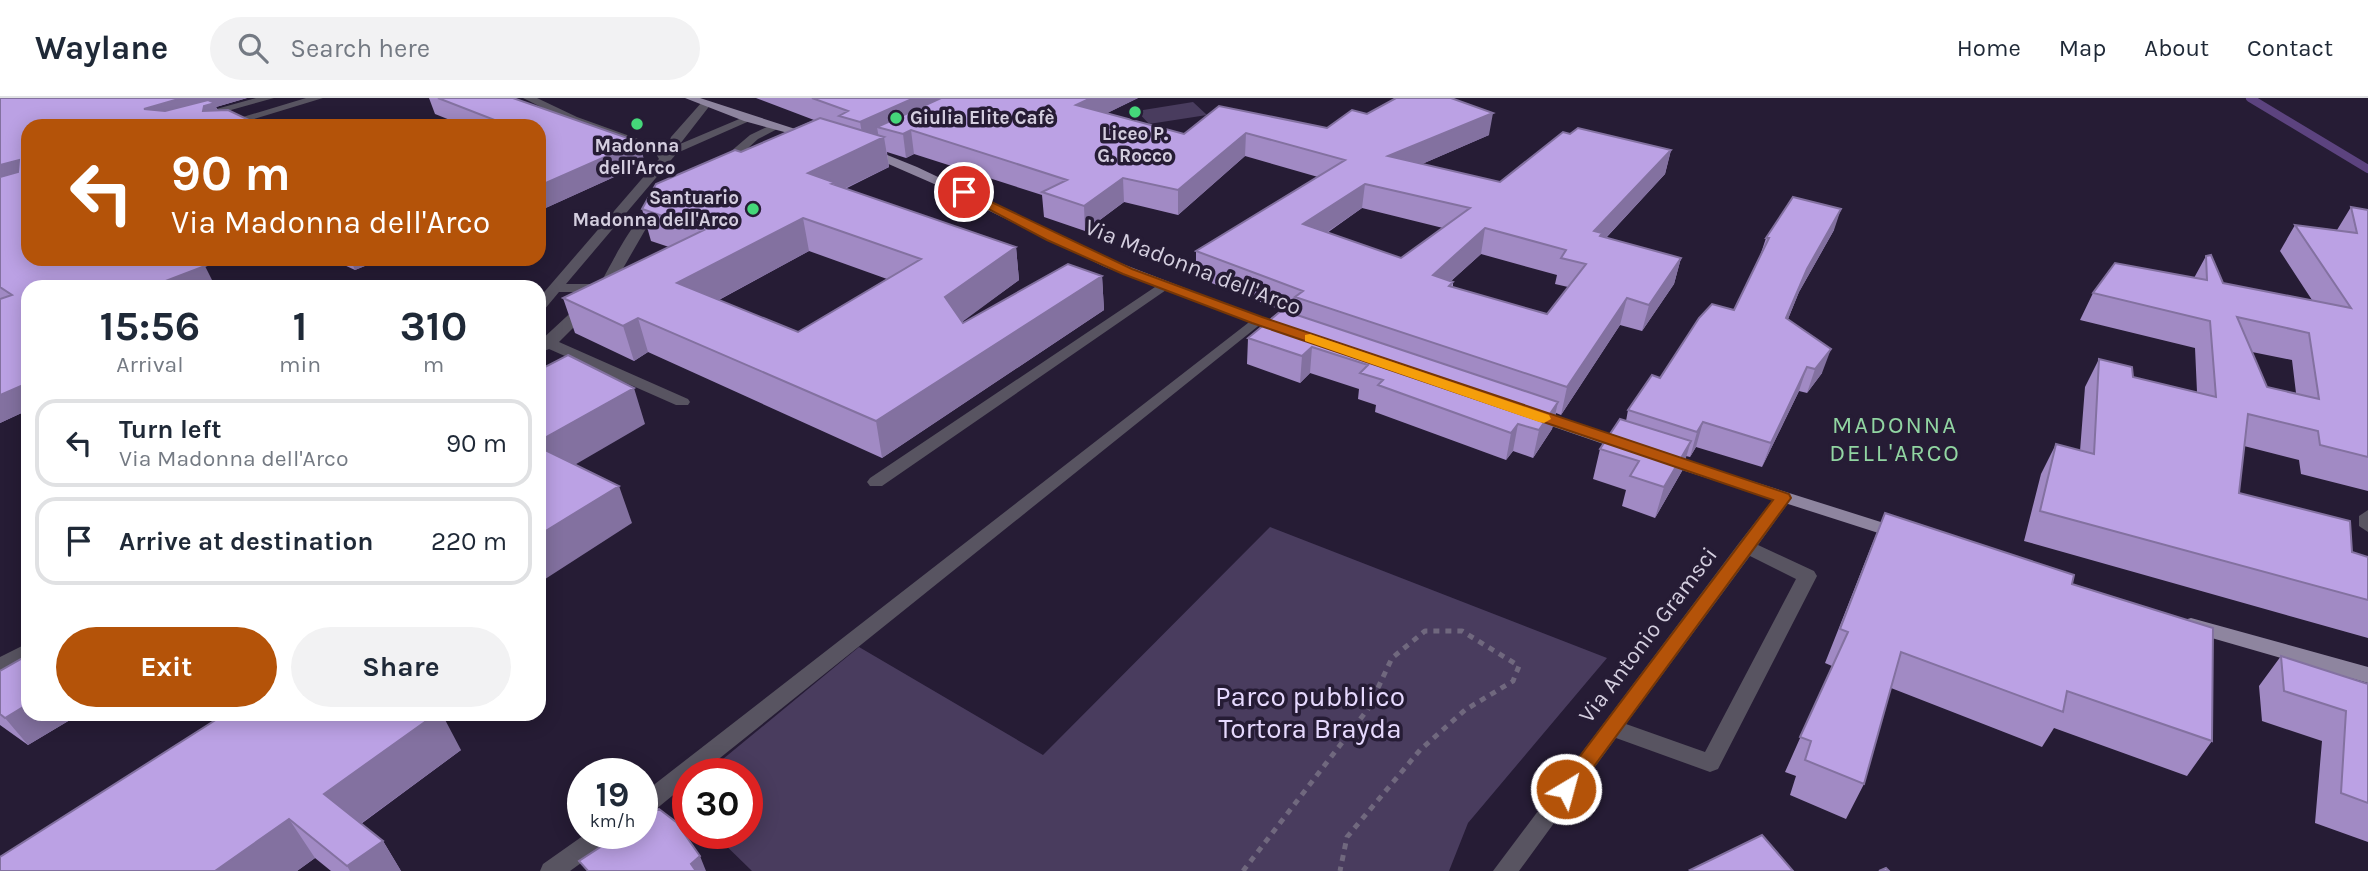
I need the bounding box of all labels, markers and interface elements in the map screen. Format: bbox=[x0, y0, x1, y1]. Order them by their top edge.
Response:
search box bbox=[210, 17, 700, 80]
text: Waylane bbox=[35, 29, 168, 67]
icon: search bbox=[234, 29, 272, 67]
text: Search here bbox=[290, 33, 430, 64]
text: Home bbox=[1957, 34, 2021, 62]
text: Map bbox=[2059, 34, 2106, 62]
text: About bbox=[2144, 34, 2209, 62]
text: Contact bbox=[2247, 34, 2333, 62]
marker: Liceo P. G. Rocco bbox=[1127, 104, 1143, 120]
place label: Giulia Elite Cafè bbox=[910, 107, 1055, 129]
marker: Giulia Elite Cafè bbox=[888, 110, 904, 126]
marker: Madonna dell'Arco bbox=[629, 116, 645, 132]
place label: Liceo P. G. Rocco bbox=[1097, 123, 1173, 167]
place label: Madonna dell'Arco bbox=[595, 135, 679, 179]
text: 90 m bbox=[171, 145, 291, 202]
icon: left bbox=[56, 147, 147, 238]
pin bbox=[934, 162, 994, 222]
icon: arrive bbox=[945, 173, 983, 211]
place label: Santuario Madonna dell'Arco bbox=[572, 187, 739, 231]
marker: Santuario Madonna dell'Arco bbox=[745, 201, 761, 217]
text: Via Madonna dell'Arco bbox=[171, 204, 490, 241]
street label: Via Madonna dell'Arco bbox=[1081, 213, 1305, 321]
text: 15:56 bbox=[100, 301, 200, 351]
text: 1 bbox=[293, 301, 308, 351]
text: 310 bbox=[400, 301, 467, 351]
text: Arrival bbox=[116, 351, 184, 378]
text: min bbox=[279, 351, 321, 378]
text: m bbox=[423, 351, 444, 378]
district label: MADONNA DELL'ARCO bbox=[1829, 411, 1961, 467]
text: Turn left bbox=[119, 414, 221, 445]
icon: left bbox=[60, 424, 98, 462]
text: 90 m bbox=[446, 428, 507, 459]
text: Via Madonna dell'Arco bbox=[119, 445, 349, 472]
icon: arrive bbox=[60, 522, 98, 560]
text: Arrive at destination bbox=[119, 526, 373, 557]
text: 220 m bbox=[431, 526, 507, 557]
street label: Via Antonio Gramsci bbox=[1573, 542, 1723, 728]
button: Exit bbox=[56, 627, 277, 707]
button: Share bbox=[291, 627, 511, 707]
park label: Parco pubblico Tortora Brayda bbox=[1215, 680, 1405, 745]
position arrow bbox=[1529, 752, 1603, 826]
speed limit sign: 30 bbox=[672, 758, 763, 849]
text: 19 bbox=[596, 774, 629, 815]
text: km/h bbox=[590, 810, 635, 832]

